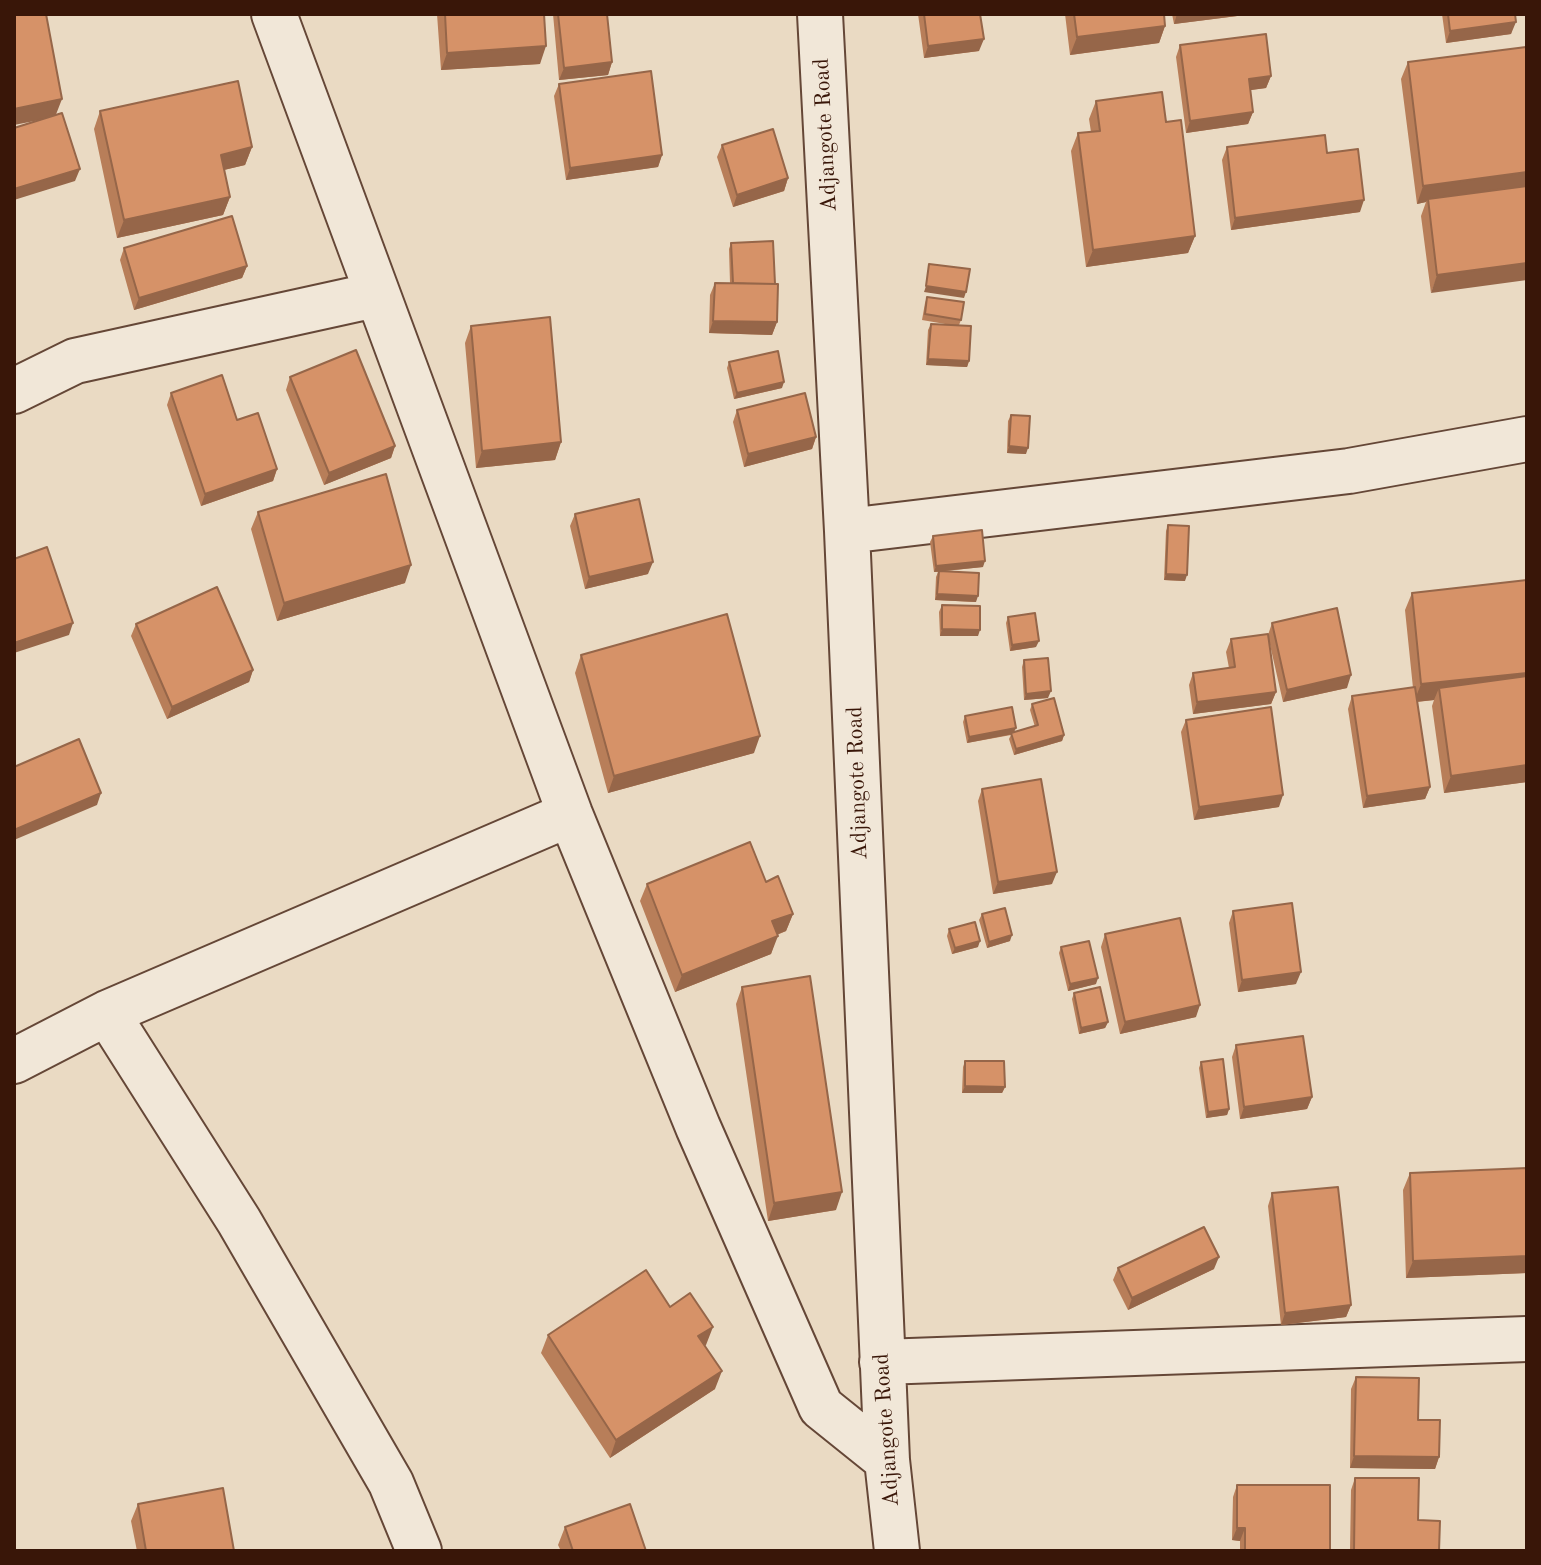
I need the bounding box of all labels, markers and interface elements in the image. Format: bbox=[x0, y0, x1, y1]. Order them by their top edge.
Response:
street label: Adjangote Road bbox=[809, 57, 843, 213]
street label: Adjangote Road bbox=[842, 706, 874, 860]
street label: Adjangote Road bbox=[868, 1352, 906, 1508]

